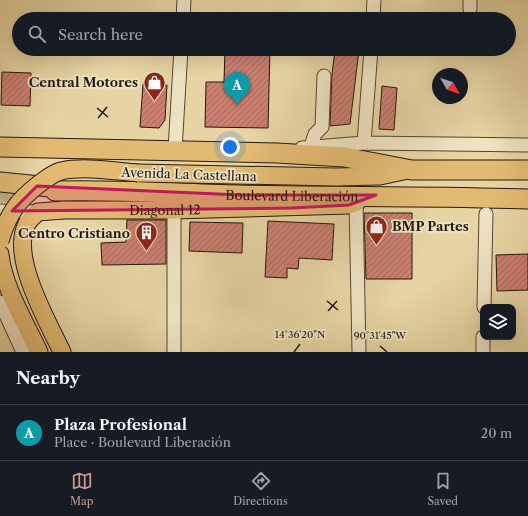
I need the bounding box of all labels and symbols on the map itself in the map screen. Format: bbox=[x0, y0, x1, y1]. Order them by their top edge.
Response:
north arrow bbox=[432, 68, 468, 104]
shop icon: Central Motores bbox=[141, 69, 167, 102]
pin: A bbox=[224, 72, 250, 105]
place label: Central Motores bbox=[29, 74, 138, 90]
your location bbox=[220, 137, 240, 157]
street label: Avenida La Castellana bbox=[120, 164, 257, 184]
street label: Boulevard Liberación bbox=[225, 187, 359, 204]
street label: Diagonal 12 bbox=[129, 201, 201, 218]
shop icon: BMP Partes bbox=[363, 213, 389, 246]
place label: BMP Partes bbox=[392, 218, 469, 234]
building icon: Centro Cristiano bbox=[133, 220, 159, 253]
place label: Centro Cristiano bbox=[18, 225, 130, 241]
text: 14°36'20"N bbox=[275, 328, 325, 341]
text: 90°31'45"W bbox=[354, 329, 407, 342]

